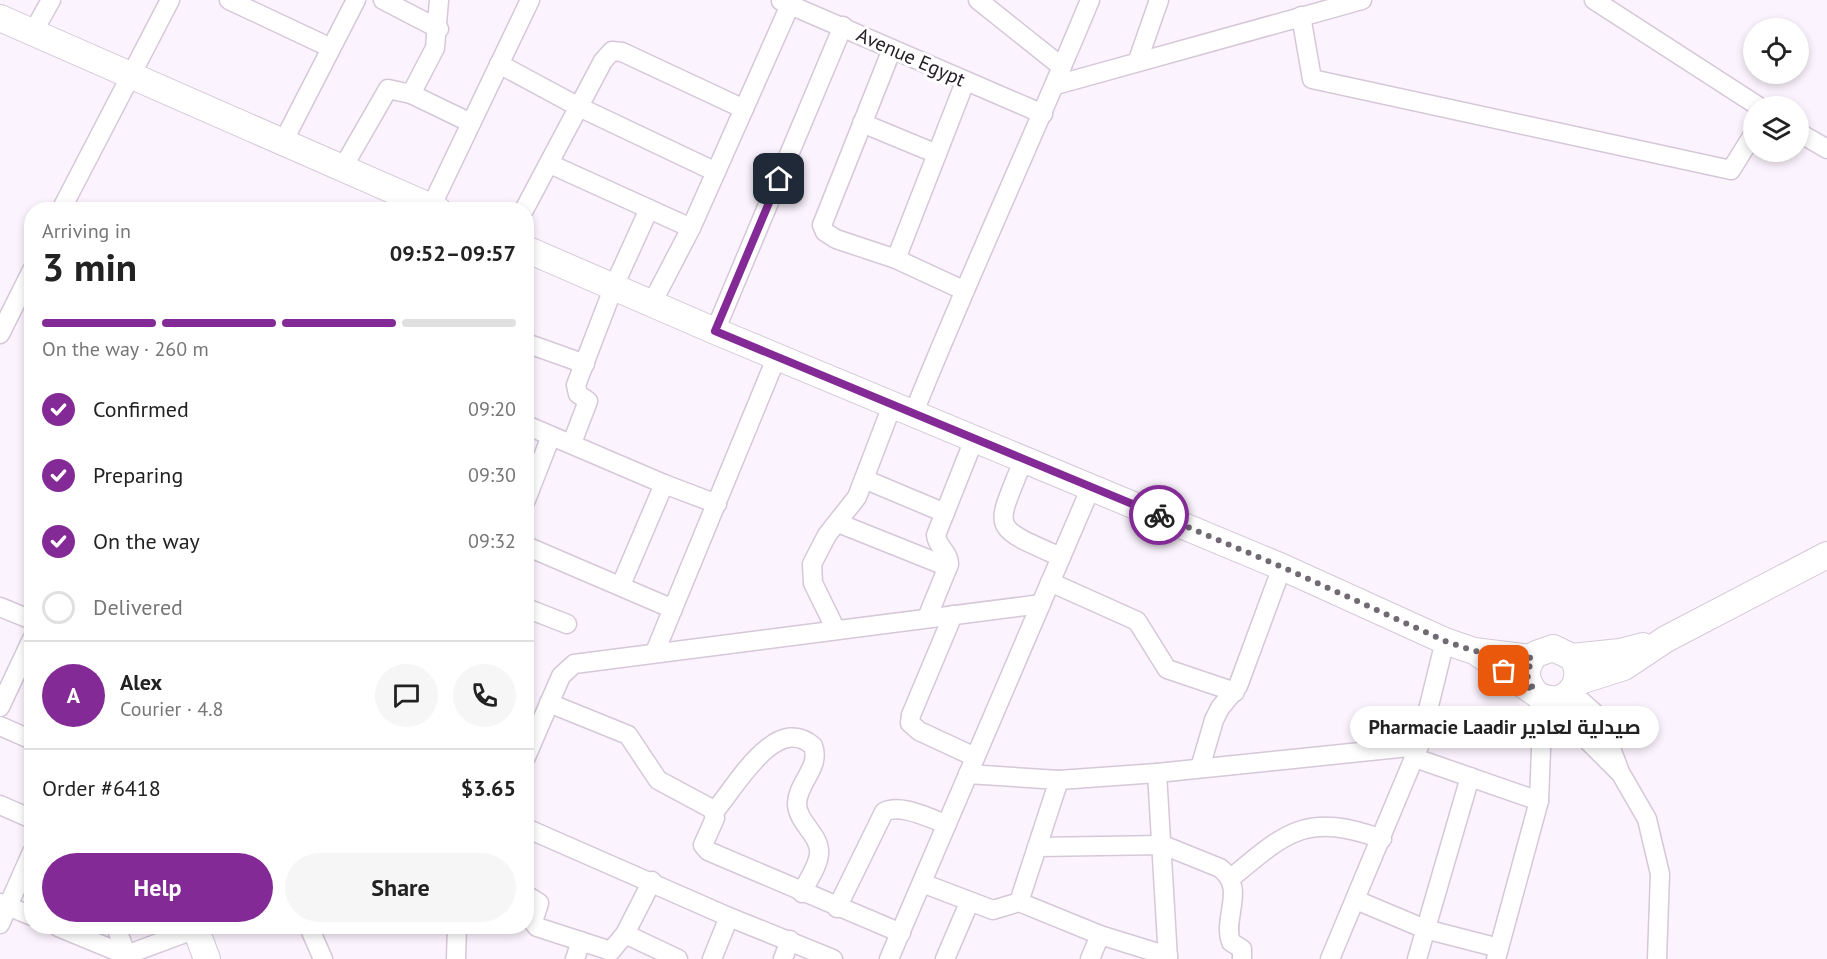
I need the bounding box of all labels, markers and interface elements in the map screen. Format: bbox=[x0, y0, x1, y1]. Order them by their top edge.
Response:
map controls bbox=[1743, 18, 1809, 162]
button: locate bbox=[1743, 18, 1809, 84]
street label: Avenue Egypt bbox=[853, 21, 970, 93]
button: layers bbox=[1743, 96, 1809, 162]
pin bbox=[753, 153, 804, 204]
icon: home bbox=[762, 162, 795, 195]
text: Arriving in bbox=[42, 218, 131, 244]
text: 09:52–09:57 bbox=[390, 239, 516, 267]
text: 3 min bbox=[42, 241, 137, 292]
text: On the way · 260 m bbox=[42, 336, 209, 362]
icon: check bbox=[42, 393, 75, 426]
text: Confirmed bbox=[93, 395, 189, 423]
text: 09:20 bbox=[468, 396, 516, 422]
icon: check bbox=[42, 459, 75, 492]
text: Preparing bbox=[93, 461, 183, 489]
text: 09:30 bbox=[468, 462, 516, 488]
courier bbox=[1129, 485, 1189, 545]
icon: bike bbox=[1143, 499, 1176, 532]
icon: check bbox=[42, 525, 75, 558]
text: On the way bbox=[93, 527, 200, 555]
text: 09:32 bbox=[468, 528, 516, 554]
text: Delivered bbox=[93, 593, 183, 621]
pin bbox=[1478, 645, 1529, 696]
icon: bag bbox=[1487, 654, 1520, 687]
button: chat bbox=[375, 664, 438, 727]
button: phone bbox=[453, 664, 516, 727]
text: Alex bbox=[120, 668, 162, 696]
text: A bbox=[67, 681, 80, 709]
text: Courier · 4.8 bbox=[120, 696, 223, 722]
callout: Pharmacie Laadir صيدلية لعادير bbox=[1350, 707, 1658, 749]
text: Pharmacie Laadir صيدلية لعادير bbox=[1368, 714, 1641, 740]
text: Order #6418 bbox=[42, 774, 161, 802]
text: $3.65 bbox=[461, 774, 516, 802]
button: Help bbox=[42, 853, 273, 922]
button: Share bbox=[285, 853, 516, 922]

